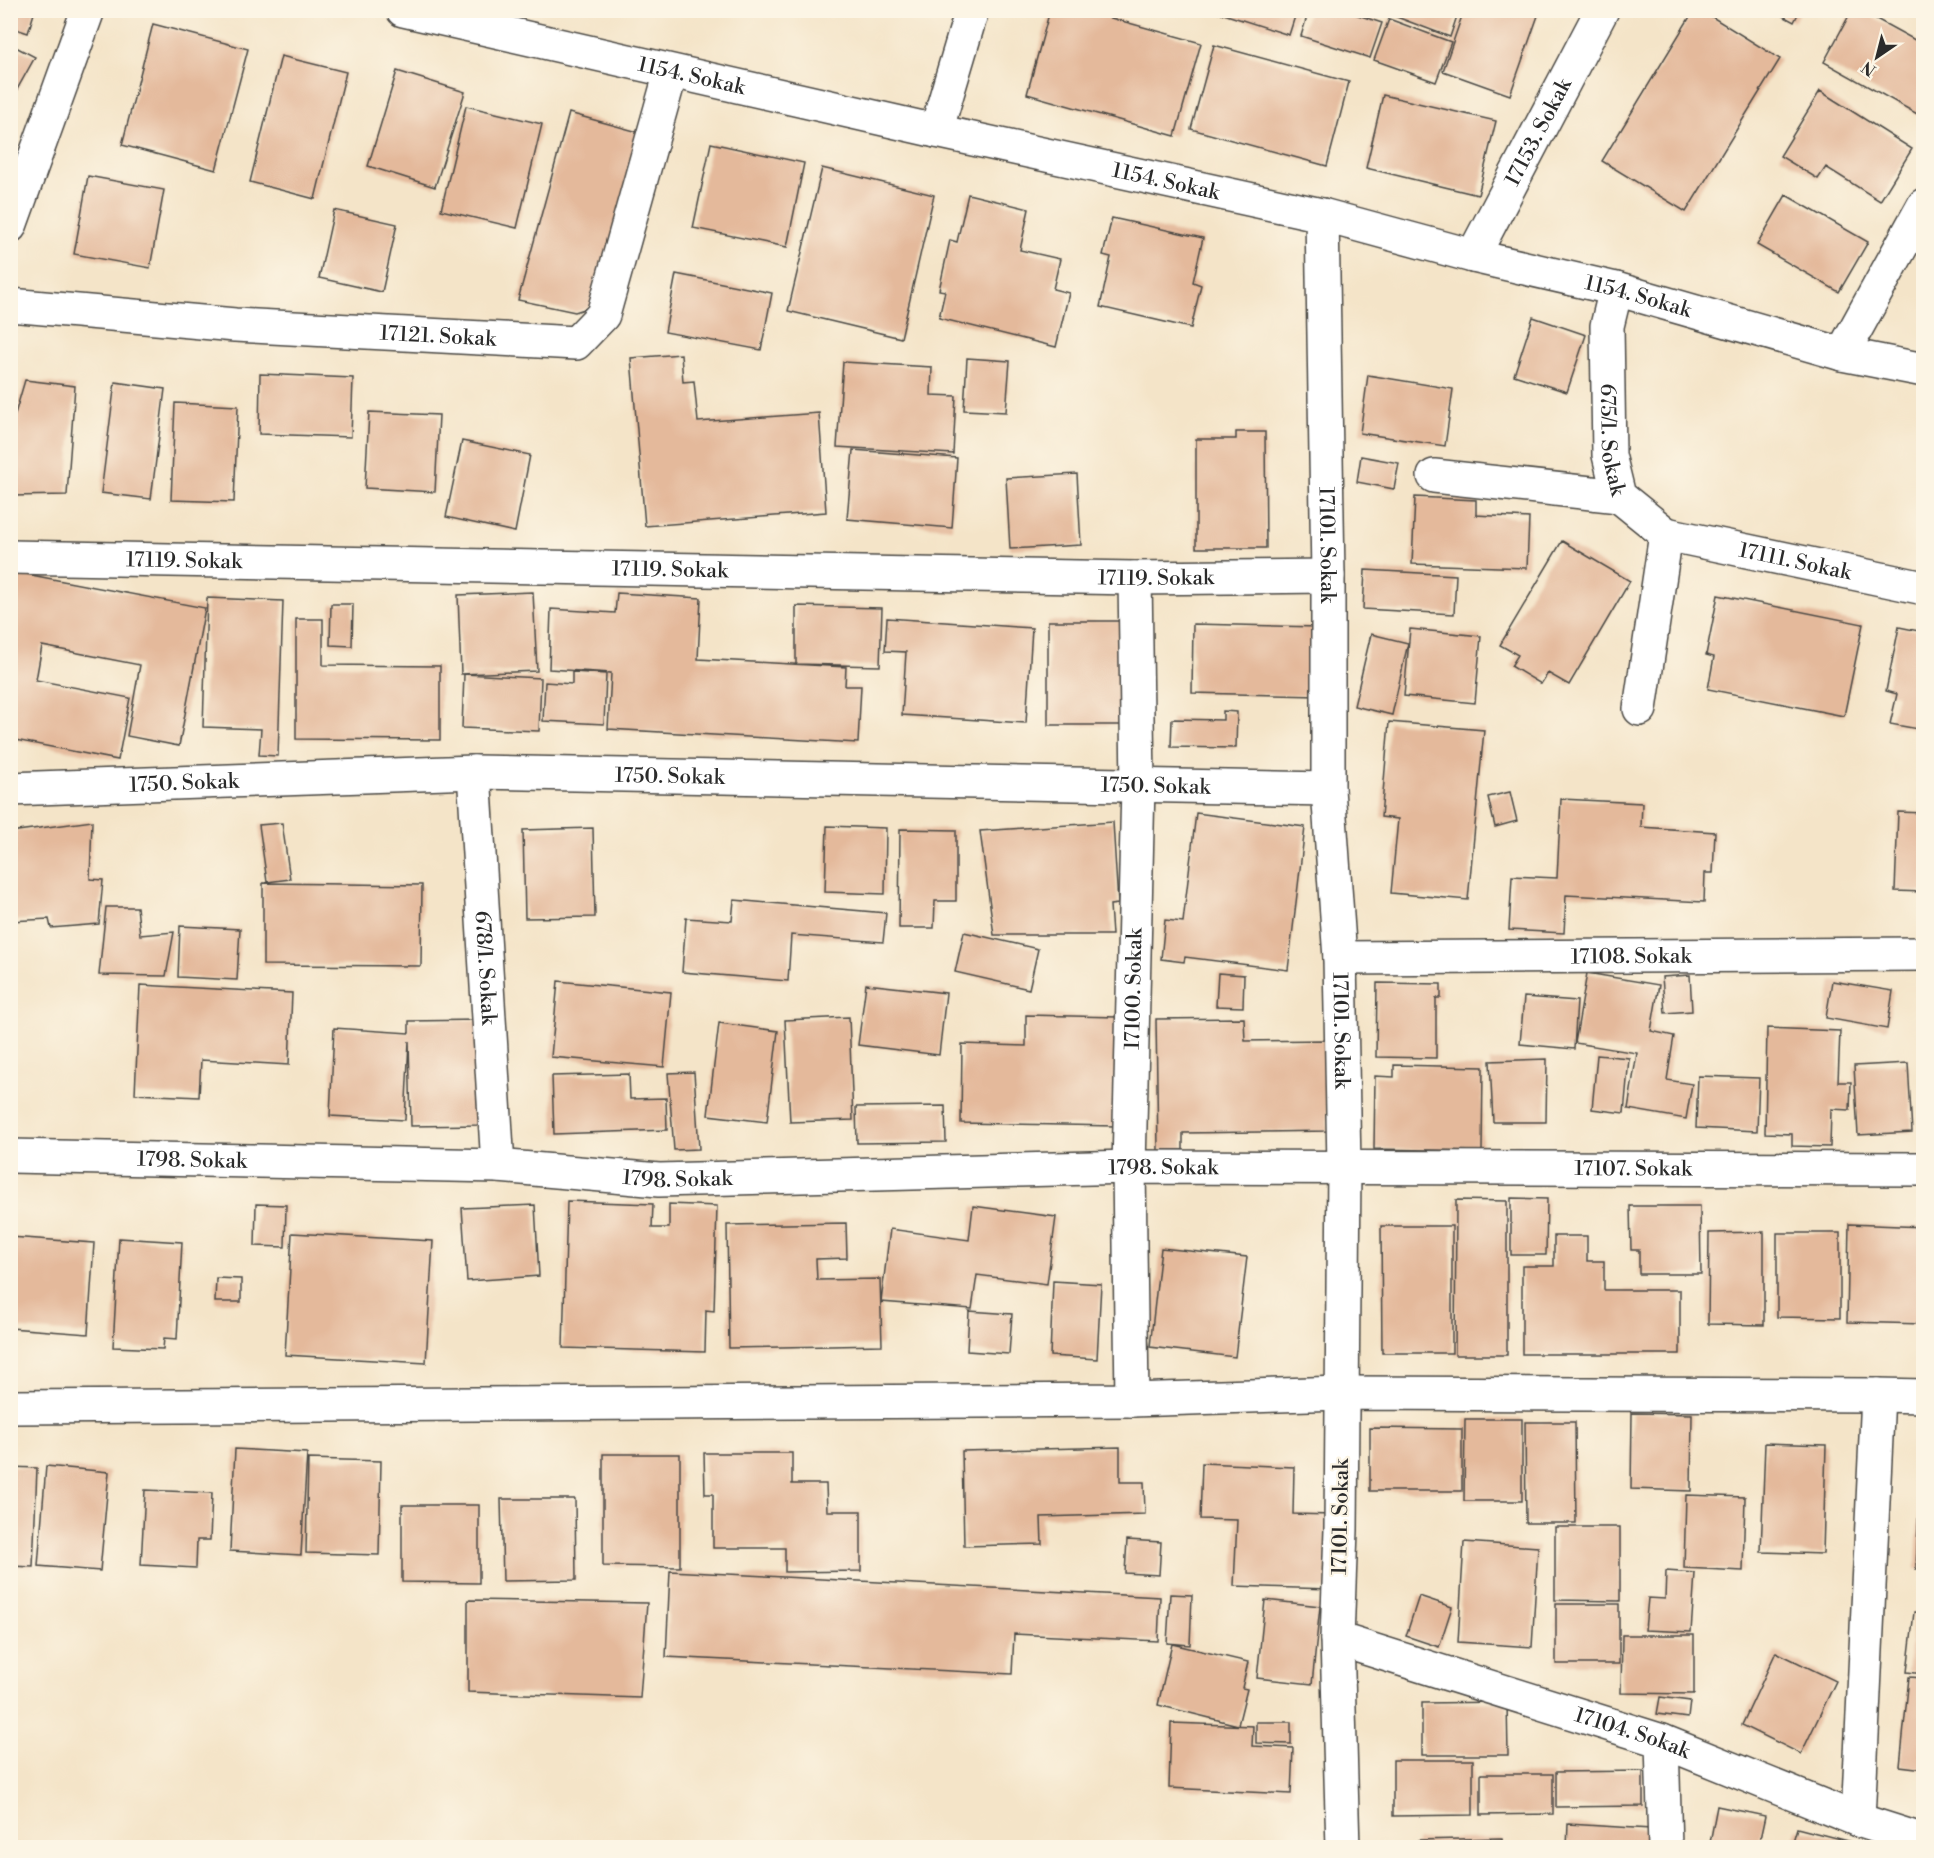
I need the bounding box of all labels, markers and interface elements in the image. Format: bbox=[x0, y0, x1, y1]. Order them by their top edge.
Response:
north arrow bbox=[1847, 27, 1907, 87]
street label: 1154. Sokak bbox=[635, 52, 749, 102]
text: N bbox=[1858, 56, 1880, 80]
street label: 17153. Sokak bbox=[1500, 73, 1578, 191]
street label: 1154. Sokak bbox=[1110, 158, 1223, 207]
street label: 1154. Sokak bbox=[1582, 270, 1695, 324]
street label: 17121. Sokak bbox=[379, 321, 498, 353]
street label: 675/1. Sokak bbox=[1594, 383, 1631, 500]
street label: 17101. Sokak bbox=[1313, 486, 1340, 604]
street label: 17111. Sokak bbox=[1736, 538, 1855, 587]
street label: 17119. Sokak bbox=[126, 547, 243, 575]
street label: 17119. Sokak bbox=[611, 556, 729, 584]
street label: 17119. Sokak bbox=[1097, 565, 1215, 592]
street label: 1750. Sokak bbox=[614, 763, 726, 791]
street label: 1750. Sokak bbox=[129, 769, 240, 799]
street label: 1750. Sokak bbox=[1100, 772, 1212, 801]
street label: 678/1. Sokak bbox=[468, 910, 501, 1027]
street label: 17100. Sokak bbox=[1120, 927, 1149, 1050]
street label: 17108. Sokak bbox=[1571, 944, 1692, 970]
street label: 17101. Sokak bbox=[1326, 972, 1355, 1090]
street label: 1798. Sokak bbox=[137, 1147, 248, 1175]
street label: 1798. Sokak bbox=[1108, 1155, 1219, 1182]
street label: 17107. Sokak bbox=[1574, 1156, 1693, 1182]
street label: 1798. Sokak bbox=[621, 1165, 734, 1194]
street label: 17101. Sokak bbox=[1327, 1458, 1355, 1575]
street label: 17104. Sokak bbox=[1571, 1702, 1695, 1765]

